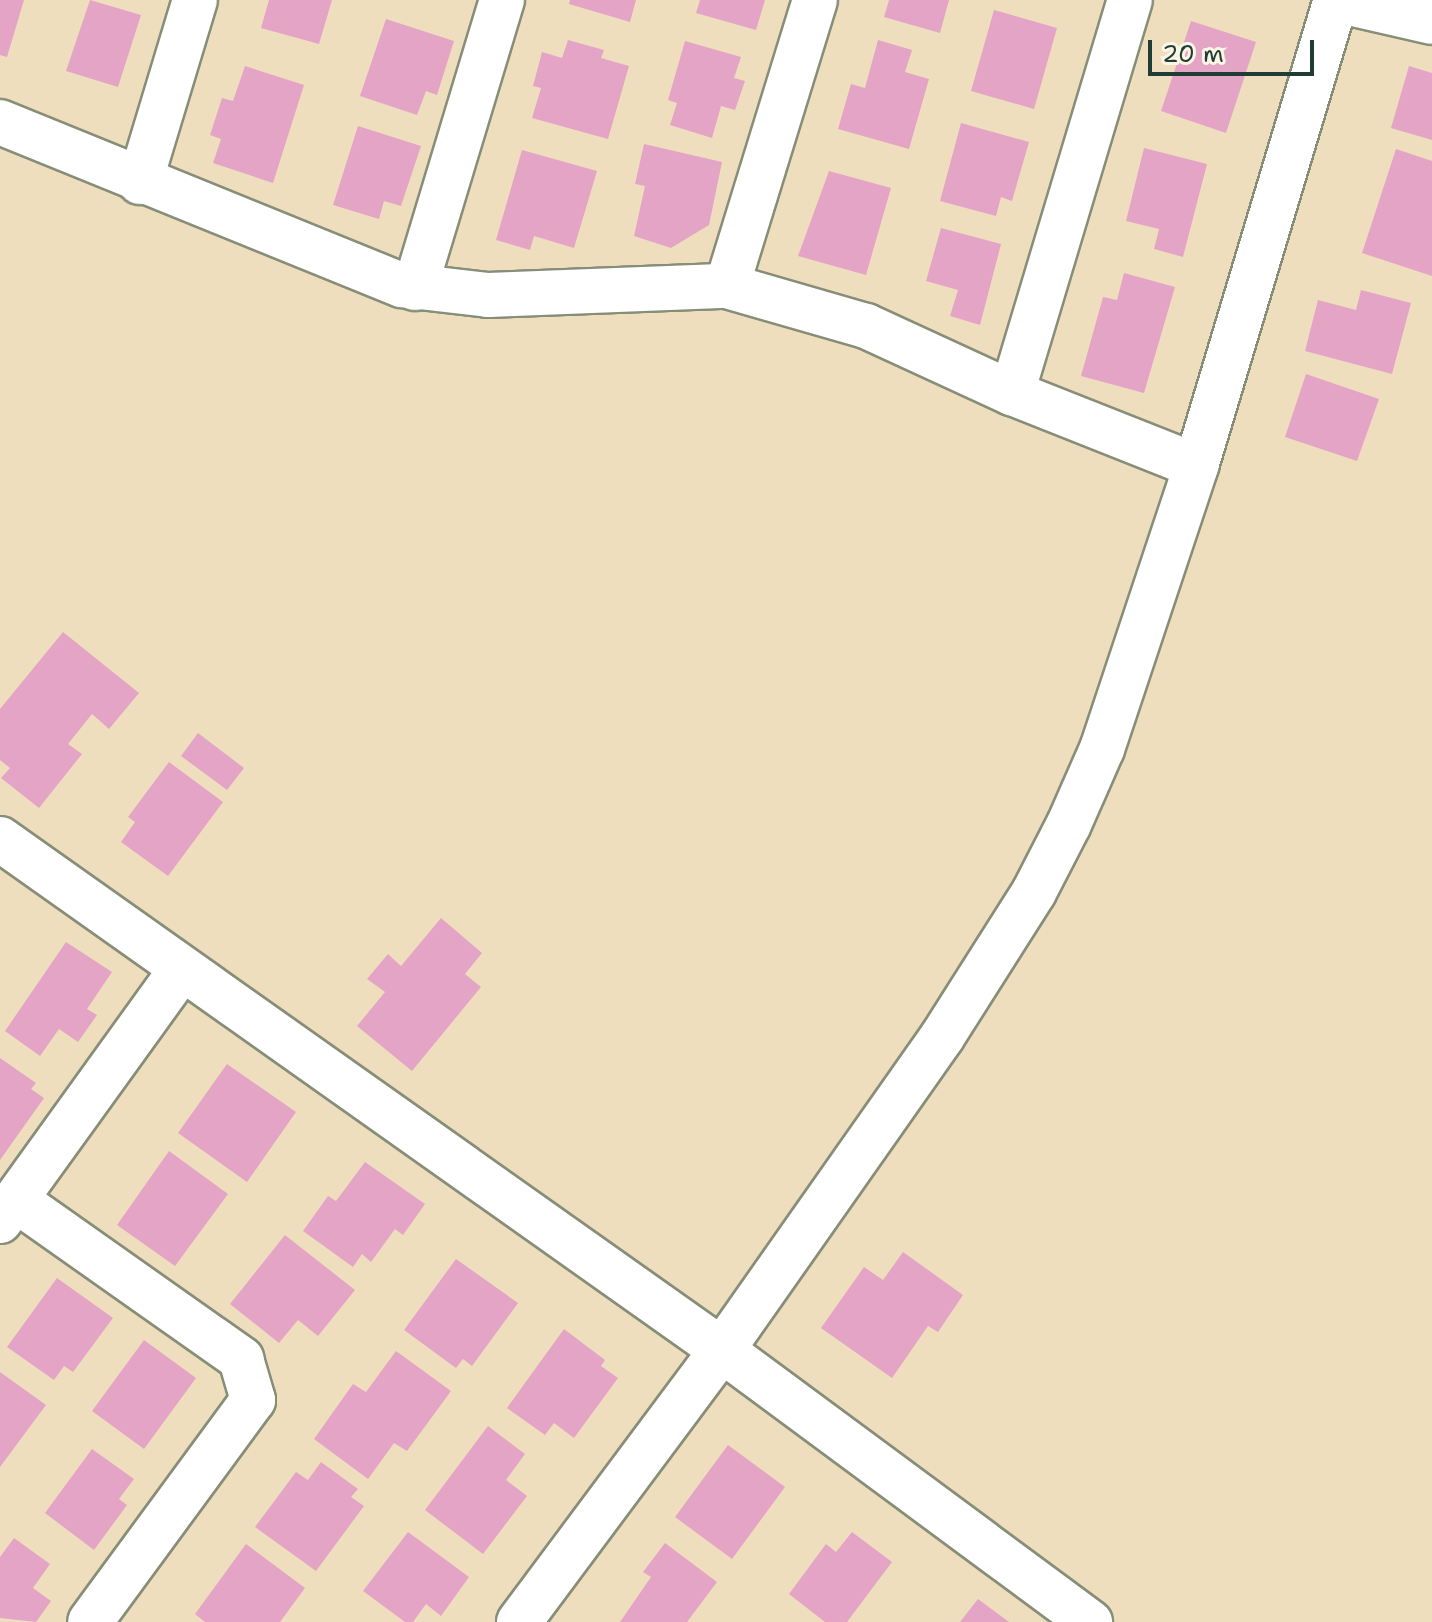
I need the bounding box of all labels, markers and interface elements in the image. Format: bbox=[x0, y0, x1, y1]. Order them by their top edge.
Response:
scale bar bbox=[1152, 24, 1318, 74]
text: 20 m bbox=[1162, 38, 1224, 70]

